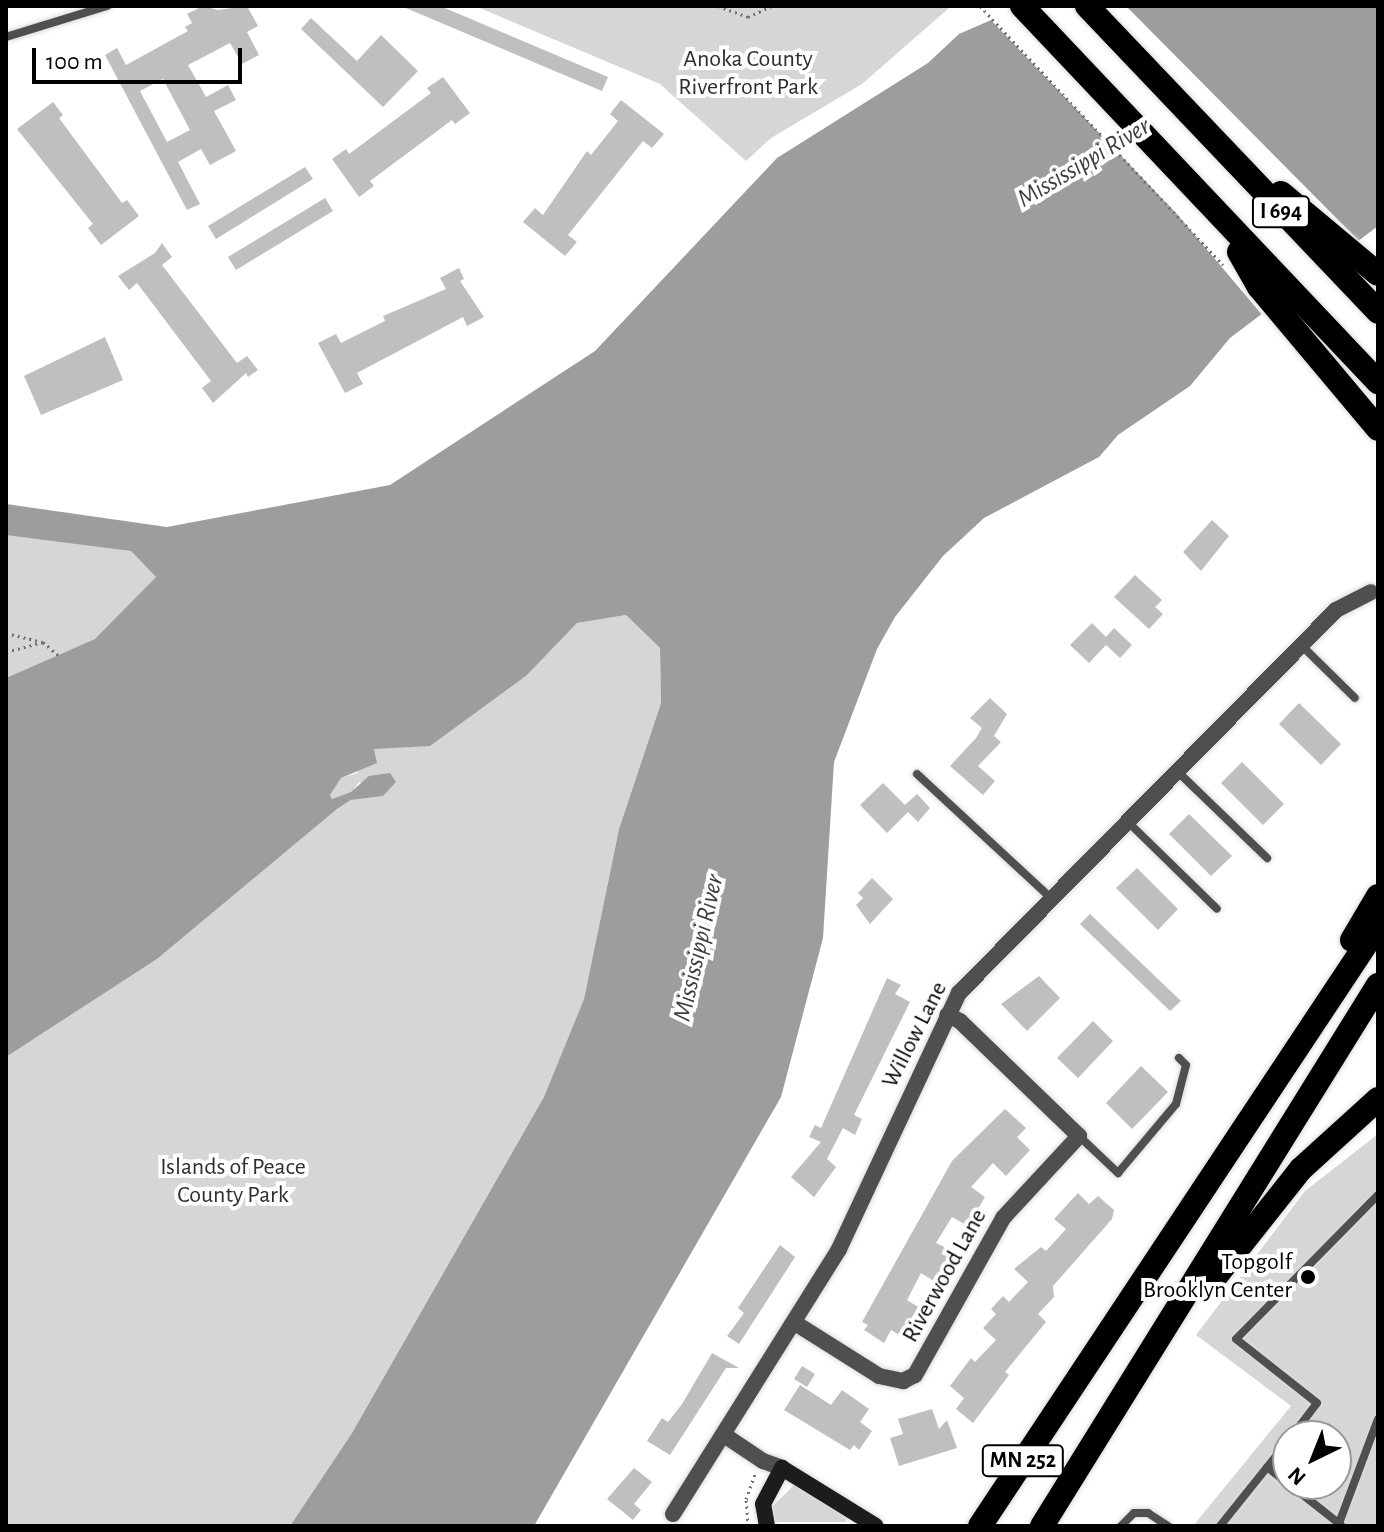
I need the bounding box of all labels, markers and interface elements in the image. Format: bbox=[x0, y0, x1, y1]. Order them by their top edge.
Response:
scale bar bbox=[36, 32, 246, 82]
park label: Anoka County Riverfront Park bbox=[678, 46, 818, 102]
text: 100 m bbox=[46, 50, 103, 74]
water label: Mississippi River bbox=[1012, 111, 1156, 215]
road number: I 694 bbox=[1251, 194, 1311, 230]
water label: Mississippi River bbox=[667, 872, 731, 1024]
street label: Willow Lane bbox=[876, 977, 954, 1093]
park label: Islands of Peace County Park bbox=[160, 1154, 306, 1210]
street label: Riverwood Lane bbox=[897, 1204, 993, 1348]
place label: Topgolf Brooklyn Center bbox=[1143, 1249, 1292, 1305]
marker: Topgolf Brooklyn Center bbox=[1299, 1268, 1317, 1286]
north arrow bbox=[1272, 1420, 1352, 1500]
road number: MN 252 bbox=[981, 1443, 1065, 1479]
text: N bbox=[1284, 1463, 1310, 1489]

